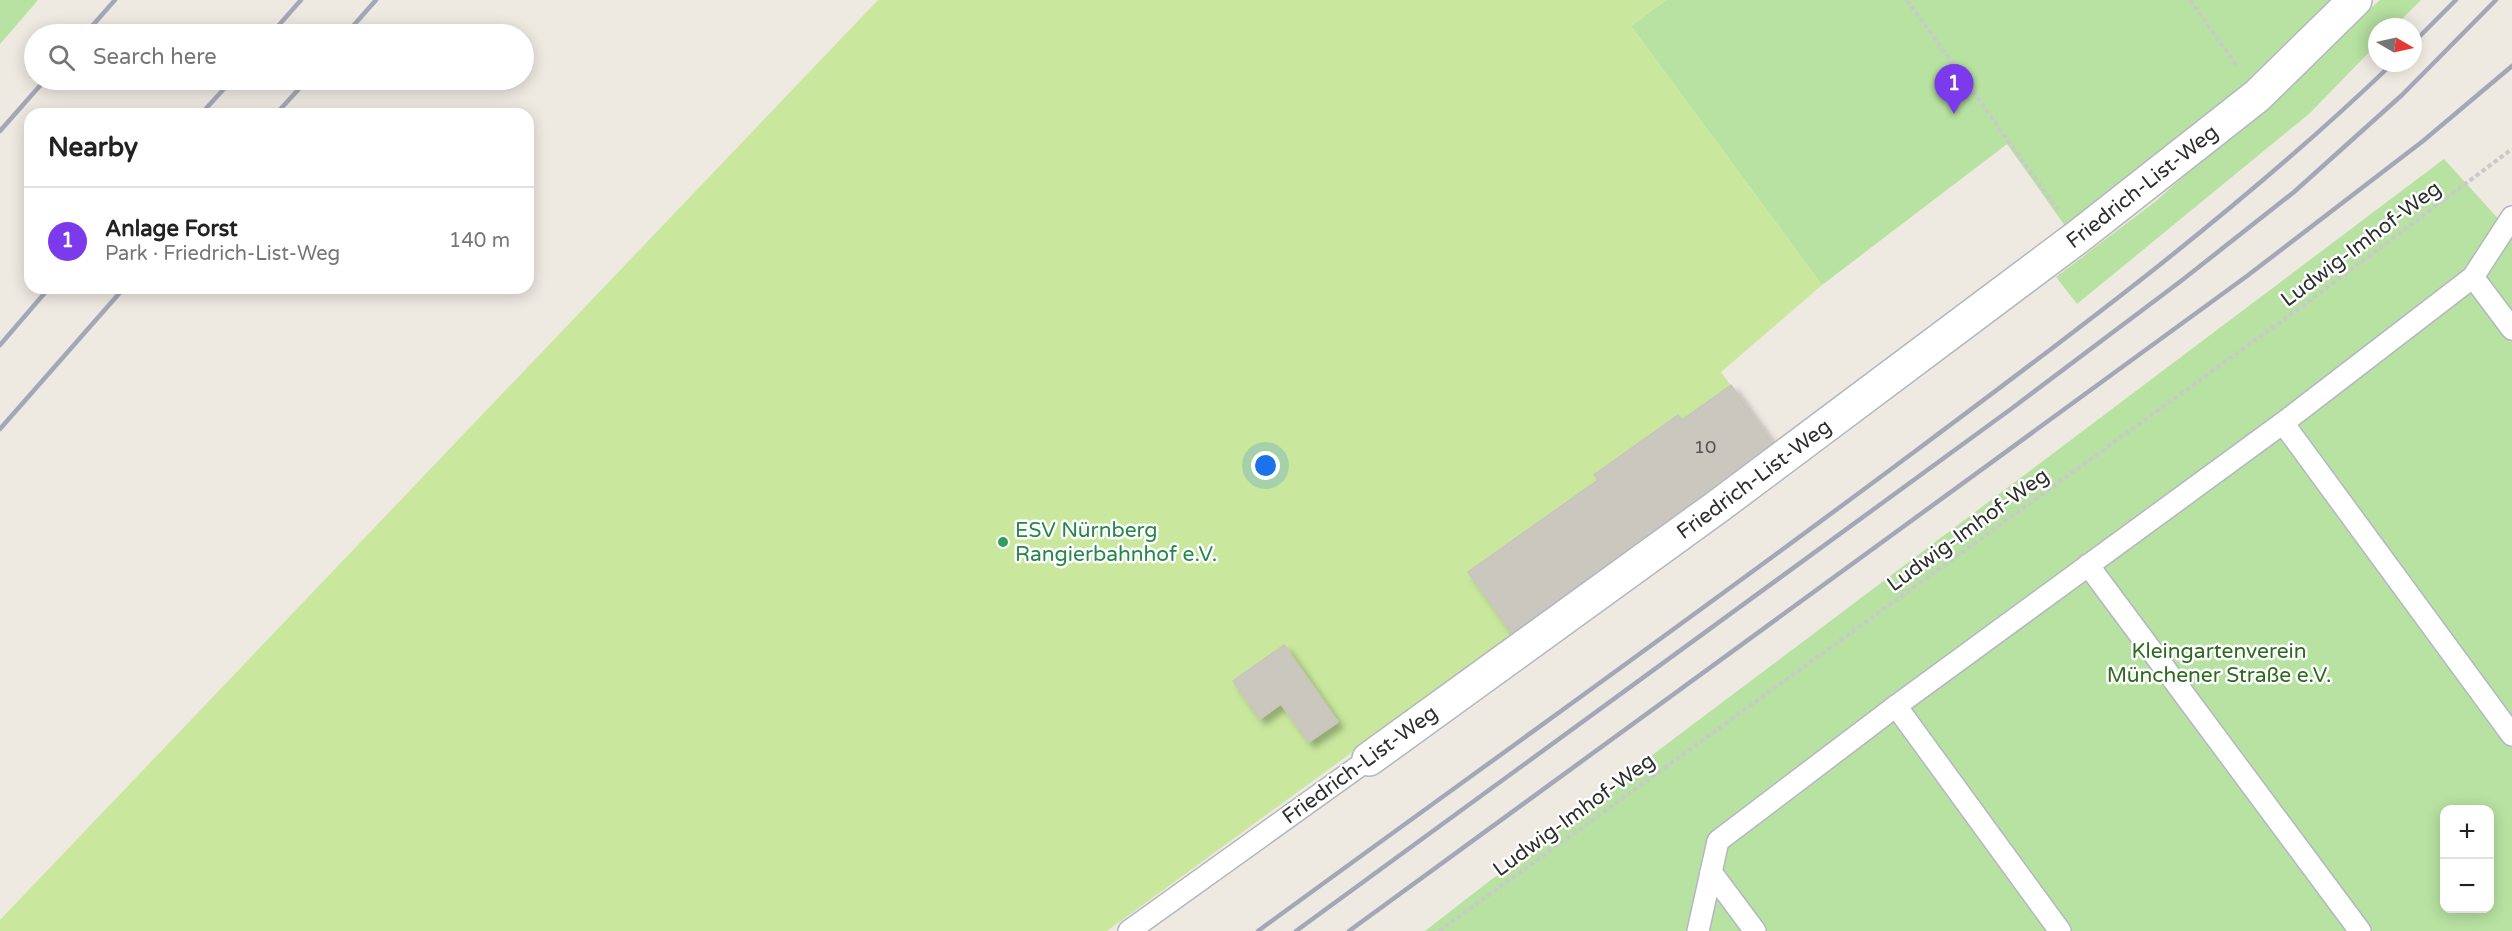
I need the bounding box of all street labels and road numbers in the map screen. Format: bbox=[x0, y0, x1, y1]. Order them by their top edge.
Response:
street label: Friedrich-List-Weg bbox=[2061, 119, 2223, 254]
street label: Ludwig-Imhof-Weg bbox=[2276, 176, 2446, 312]
street label: Friedrich-List-Weg bbox=[1672, 414, 1836, 544]
street label: Ludwig-Imhof-Weg bbox=[1882, 463, 2054, 597]
street label: Friedrich-List-Weg bbox=[1278, 700, 1442, 830]
street label: Ludwig-Imhof-Weg bbox=[1488, 748, 1660, 882]

